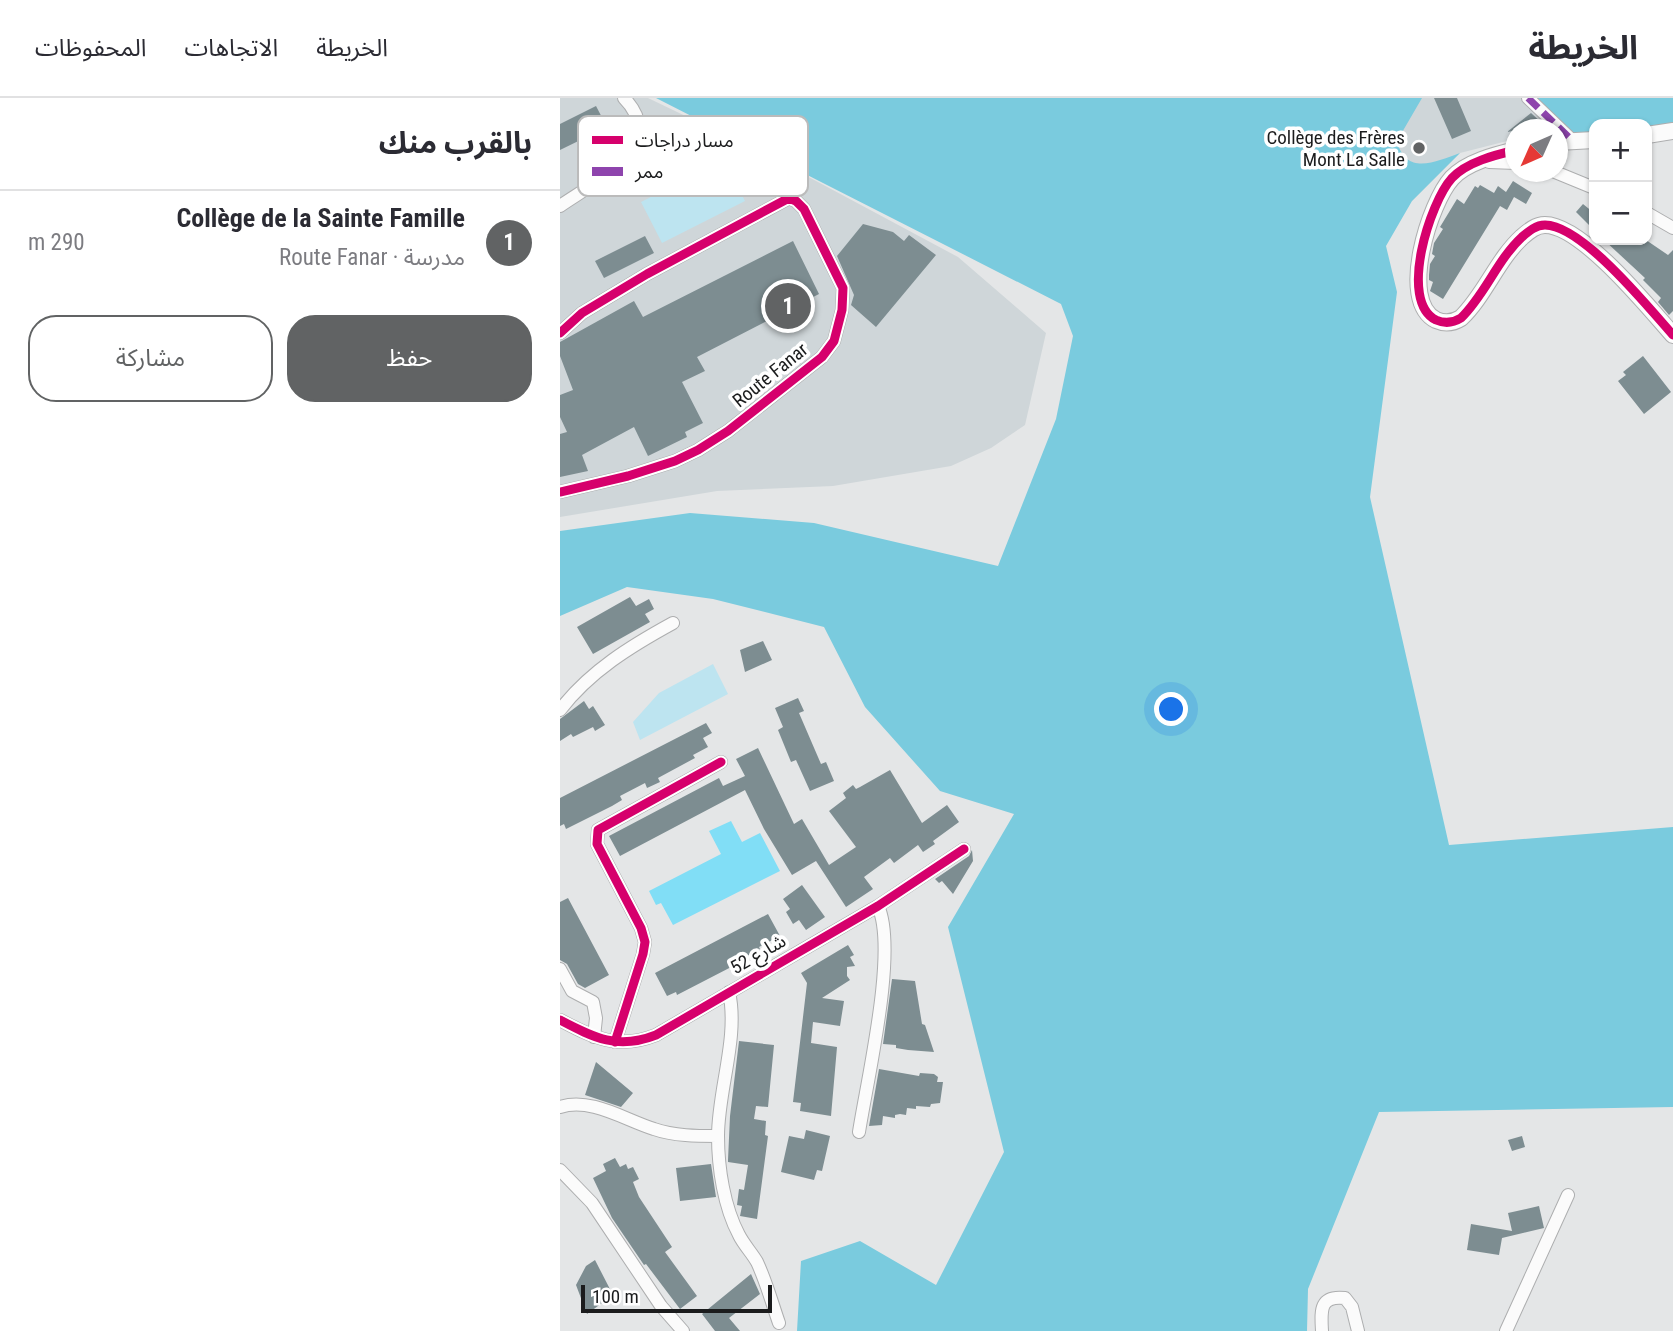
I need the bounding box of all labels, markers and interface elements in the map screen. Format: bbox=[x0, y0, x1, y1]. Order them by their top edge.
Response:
text: الخريطة bbox=[1528, 28, 1638, 67]
text: المحفوظات bbox=[35, 34, 146, 62]
text: الاتجاهات bbox=[184, 34, 278, 62]
text: الخريطة bbox=[316, 34, 388, 62]
legend bbox=[578, 116, 808, 196]
north arrow bbox=[1505, 119, 1568, 182]
map controls bbox=[1589, 119, 1652, 245]
button: + bbox=[1589, 119, 1652, 182]
text: بالقرب منك bbox=[379, 125, 532, 160]
place label: Collège des Frères Mont La Salle bbox=[1266, 126, 1405, 171]
text: مسار دراجات bbox=[635, 129, 734, 152]
marker: Collège des Frères Mont La Salle bbox=[1411, 140, 1427, 156]
text: ممر bbox=[634, 160, 663, 183]
button: − bbox=[1589, 182, 1652, 245]
text: Collège de la Sainte Famille bbox=[176, 203, 465, 233]
text: 290 m bbox=[28, 229, 85, 256]
text: 1 bbox=[503, 229, 515, 256]
text: مدرسة · Route Fanar bbox=[279, 244, 465, 271]
pin: 1 bbox=[765, 280, 811, 332]
button: مشاركة bbox=[28, 315, 273, 402]
button: حفظ bbox=[287, 315, 532, 402]
street label: Route Fanar bbox=[728, 338, 812, 412]
your location bbox=[1154, 692, 1188, 726]
street label: شارع 52 bbox=[726, 929, 791, 981]
scale bar bbox=[581, 1282, 772, 1314]
text: 100 m bbox=[592, 1285, 639, 1308]

